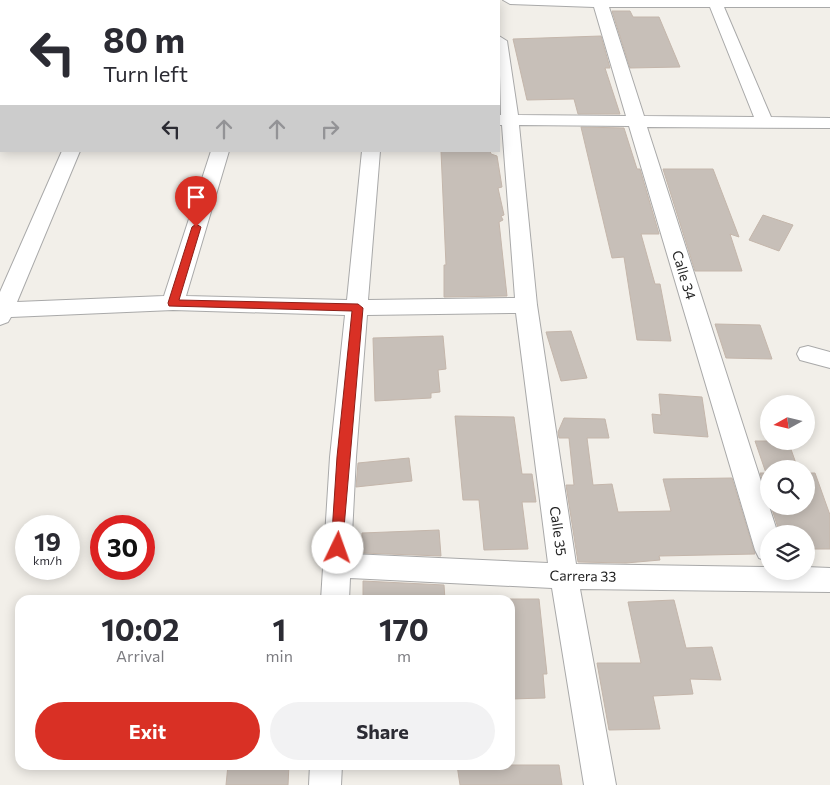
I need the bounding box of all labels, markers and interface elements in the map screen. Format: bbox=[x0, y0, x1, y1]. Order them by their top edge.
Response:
text: 80 m bbox=[103, 17, 185, 60]
icon: left bbox=[20, 20, 85, 85]
text: Turn left bbox=[103, 60, 188, 87]
icon: left bbox=[157, 115, 185, 143]
icon: ahead bbox=[210, 115, 238, 143]
icon: ahead bbox=[263, 115, 291, 143]
icon: right bbox=[316, 115, 344, 143]
pin bbox=[175, 176, 217, 227]
icon: arrive bbox=[182, 183, 210, 211]
street label: Calle 34 bbox=[669, 248, 700, 302]
north arrow bbox=[760, 395, 815, 450]
map controls bbox=[760, 395, 815, 580]
button: search bbox=[760, 460, 815, 515]
street label: Calle 35 bbox=[547, 505, 570, 557]
speed limit sign: 30 bbox=[90, 515, 155, 580]
position arrow bbox=[311, 521, 363, 573]
button: layers bbox=[760, 525, 815, 580]
text: 19 bbox=[34, 526, 61, 556]
text: km/h bbox=[33, 553, 62, 567]
street label: Carrera 33 bbox=[550, 566, 616, 585]
text: 10:02 bbox=[101, 610, 179, 647]
text: 1 bbox=[272, 610, 286, 647]
text: 170 bbox=[379, 610, 429, 647]
text: Arrival bbox=[116, 646, 165, 665]
text: min bbox=[266, 646, 293, 665]
text: m bbox=[397, 646, 411, 665]
button: Exit bbox=[35, 702, 260, 760]
button: Share bbox=[270, 702, 495, 760]

